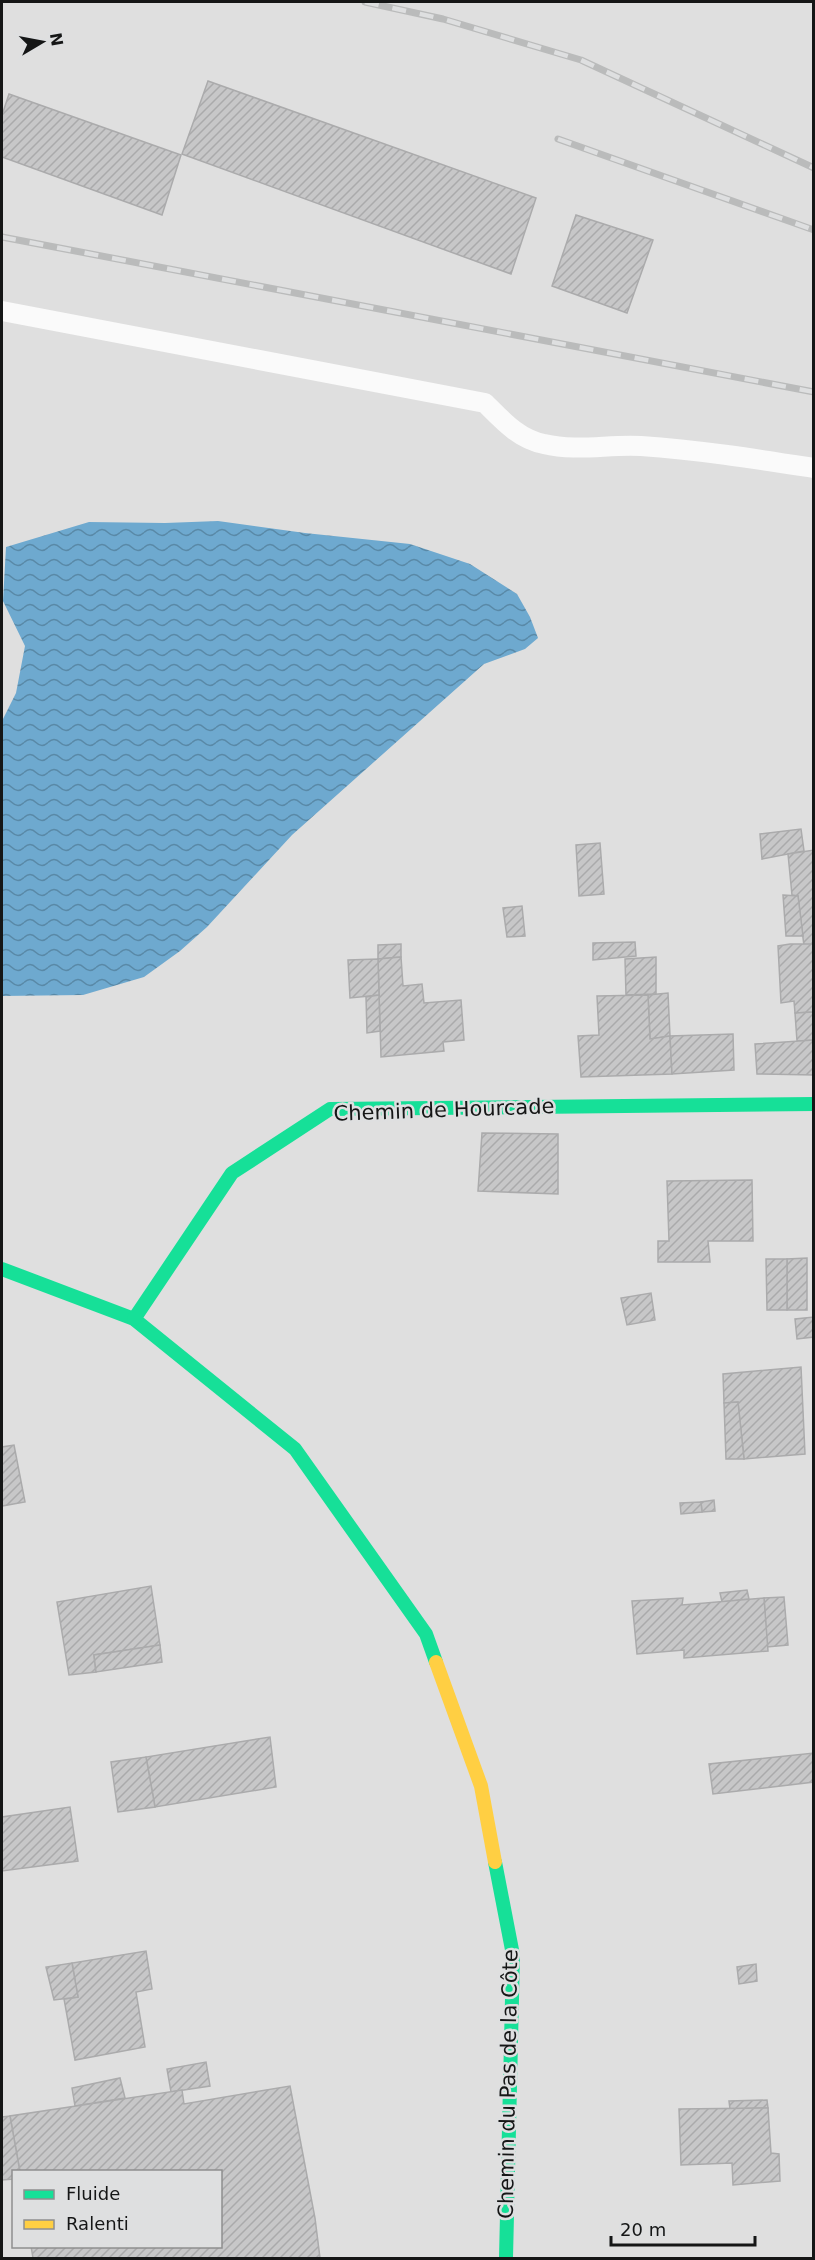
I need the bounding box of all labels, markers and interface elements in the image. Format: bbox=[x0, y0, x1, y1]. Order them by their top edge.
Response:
north arrow bbox=[12, 12, 72, 72]
text: N bbox=[46, 31, 67, 48]
street label: Chemin de Hourcade bbox=[333, 1094, 555, 1126]
street label: Chemin du Pas de la Côte bbox=[494, 1949, 522, 2219]
legend bbox=[12, 2170, 222, 2248]
text: Fluide bbox=[66, 2183, 120, 2204]
scale bar bbox=[611, 2209, 755, 2247]
text: Ralenti bbox=[66, 2213, 129, 2234]
text: 20 m bbox=[620, 2219, 666, 2240]

